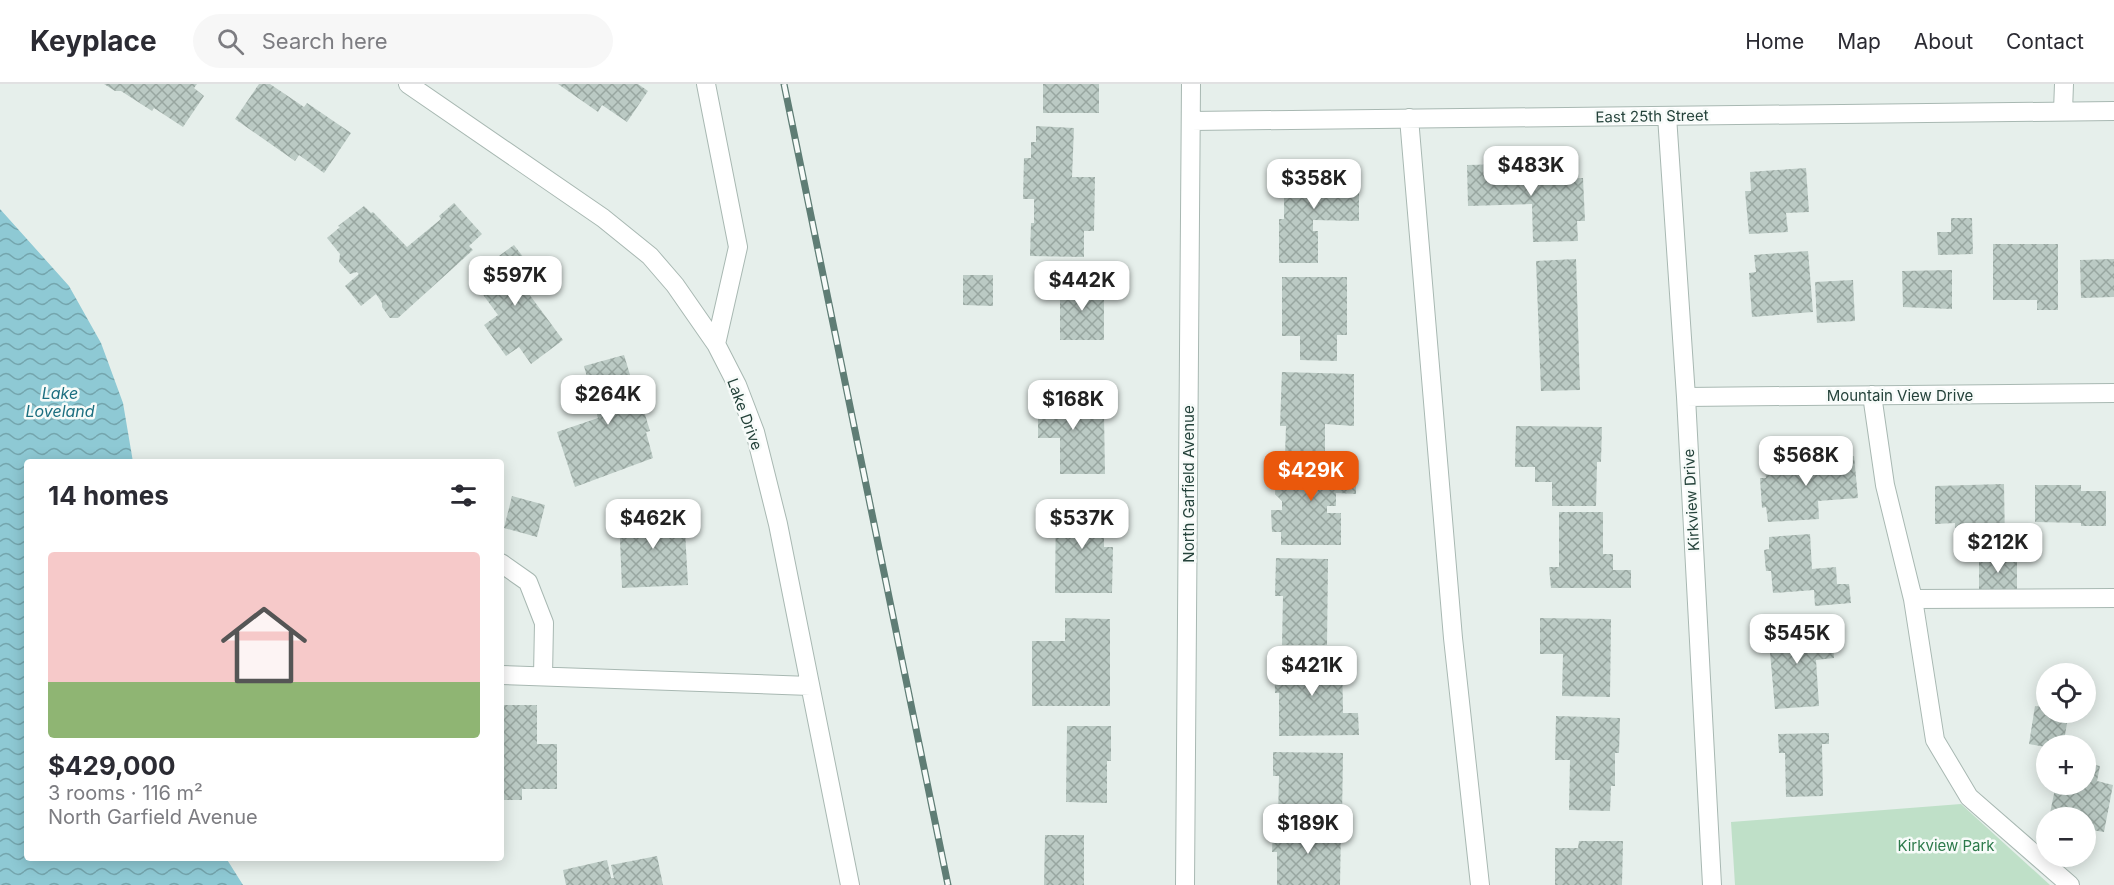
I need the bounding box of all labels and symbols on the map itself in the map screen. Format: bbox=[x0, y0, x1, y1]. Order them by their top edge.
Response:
street label: East 25th Street bbox=[1595, 106, 1709, 126]
pin: $483K bbox=[1489, 146, 1573, 197]
pin: $358K bbox=[1272, 159, 1356, 210]
pin: $597K bbox=[473, 256, 557, 307]
pin: $442K bbox=[1040, 261, 1124, 312]
pin: $264K bbox=[566, 375, 650, 426]
street label: Lake Drive bbox=[723, 376, 767, 452]
pin: $168K bbox=[1031, 380, 1115, 431]
water label: Lake Loveland bbox=[25, 383, 95, 421]
street label: Mountain View Drive bbox=[1827, 386, 1973, 405]
street label: North Garfield Avenue bbox=[1179, 405, 1198, 563]
pin: $568K bbox=[1764, 436, 1848, 487]
street label: Kirkview Drive bbox=[1679, 448, 1703, 552]
pin: $429K bbox=[1269, 451, 1353, 502]
pin: $462K bbox=[611, 499, 695, 550]
pin: $537K bbox=[1040, 499, 1124, 550]
pin: $212K bbox=[1956, 523, 2040, 574]
pin: $545K bbox=[1755, 614, 1839, 665]
pin: $421K bbox=[1270, 646, 1354, 697]
pin: $189K bbox=[1266, 804, 1350, 855]
park label: Kirkview Park bbox=[1897, 836, 1995, 855]

